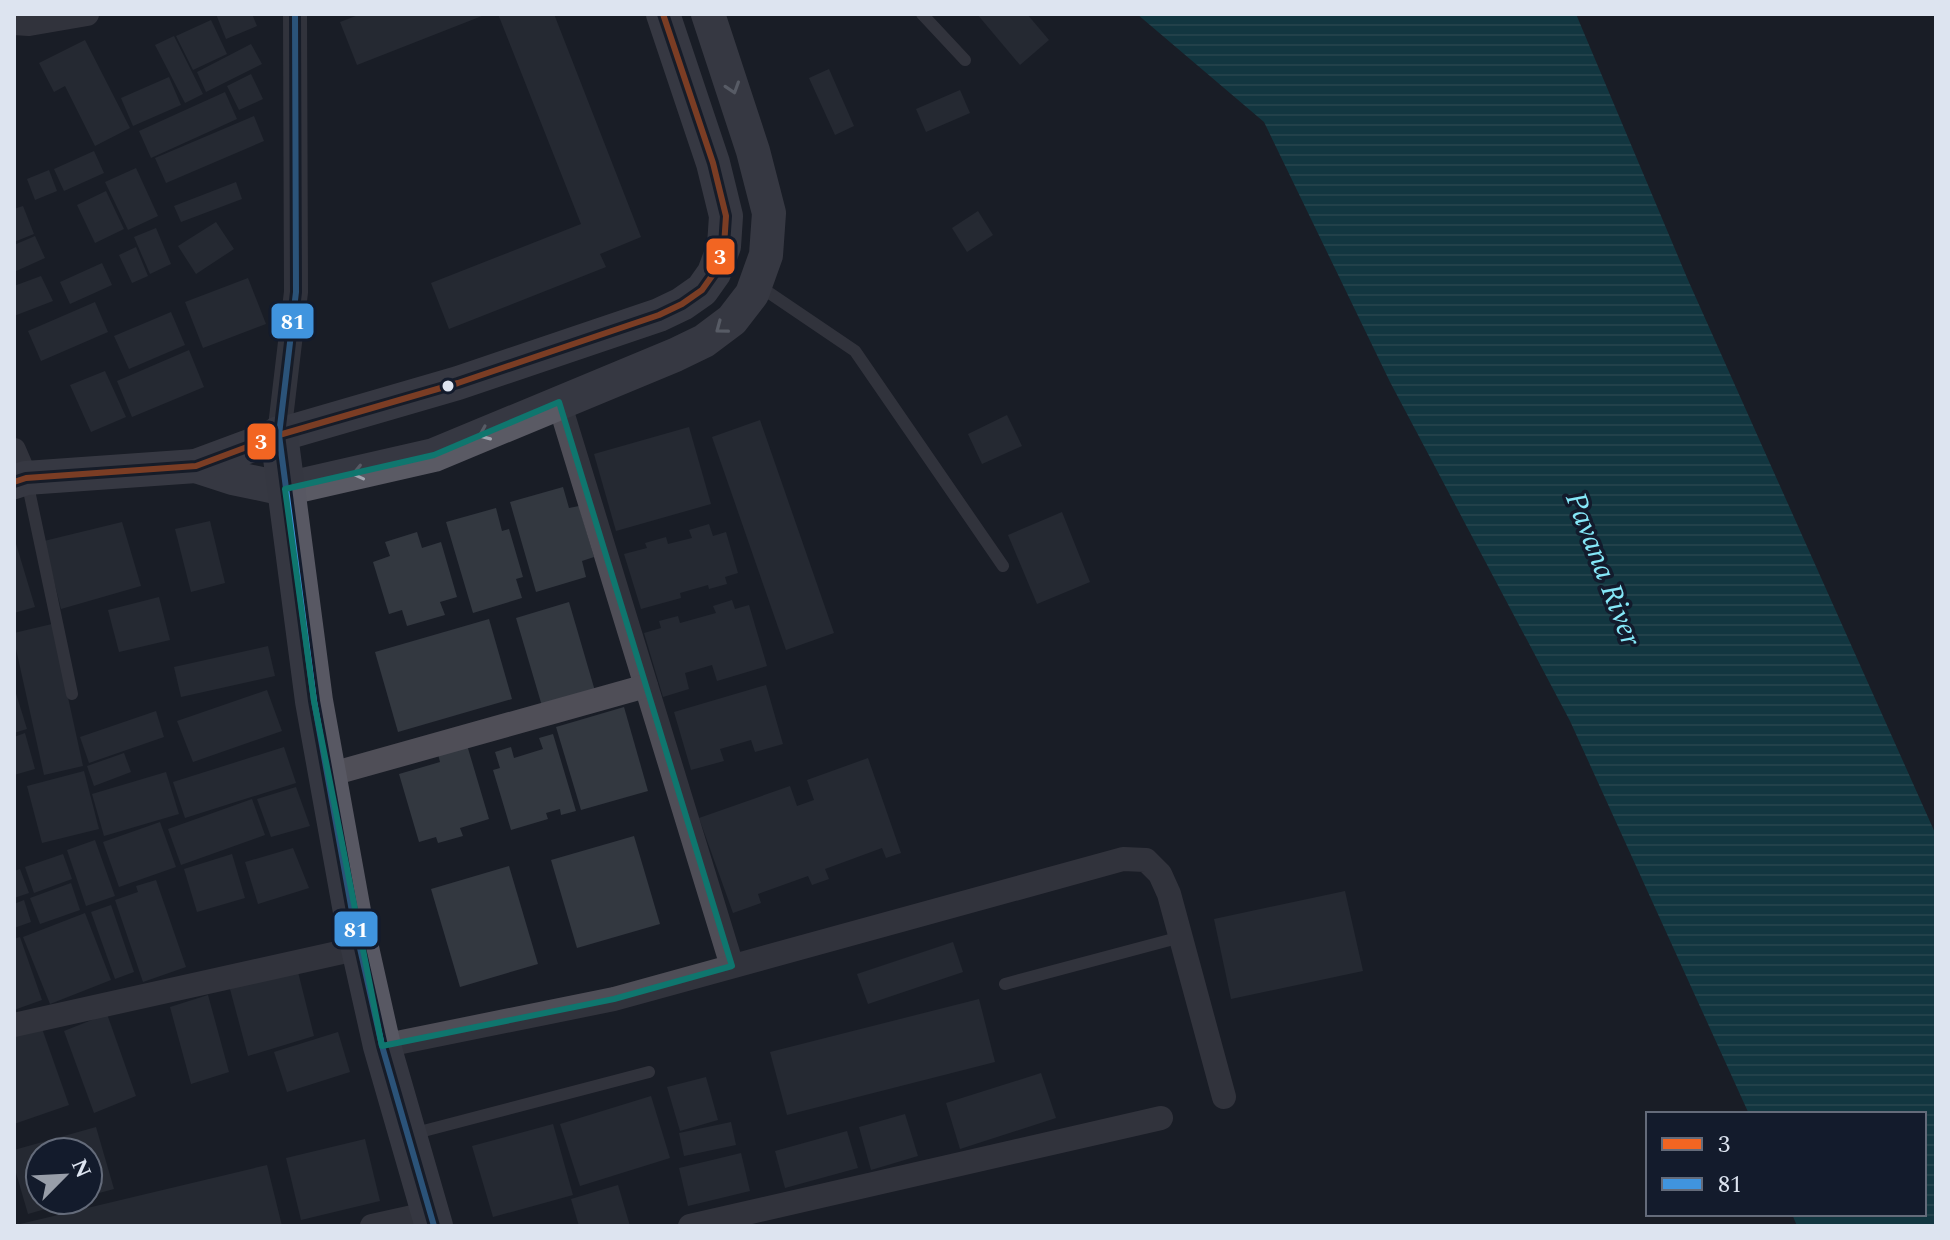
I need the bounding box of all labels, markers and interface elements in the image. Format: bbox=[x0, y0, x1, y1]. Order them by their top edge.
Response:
one-way arrow bbox=[724, 80, 740, 94]
line badge: 3 bbox=[705, 237, 736, 276]
text: 3 bbox=[714, 241, 726, 274]
line badge: 81 bbox=[270, 302, 315, 340]
text: 81 bbox=[281, 306, 305, 339]
one-way arrow bbox=[715, 318, 730, 332]
unlabelled marker bbox=[440, 378, 456, 394]
line badge: 3 bbox=[246, 422, 277, 461]
one-way arrow bbox=[478, 424, 493, 440]
text: 3 bbox=[255, 426, 267, 459]
one-way arrow bbox=[351, 463, 365, 480]
water label: Pavana River bbox=[1553, 485, 1654, 653]
line badge: 81 bbox=[333, 910, 379, 948]
text: 81 bbox=[344, 914, 368, 947]
legend bbox=[1646, 1112, 1926, 1216]
text: 3 bbox=[1718, 1127, 1730, 1163]
north arrow bbox=[24, 1136, 104, 1216]
text: N bbox=[62, 1154, 100, 1183]
text: 81 bbox=[1718, 1167, 1742, 1203]

